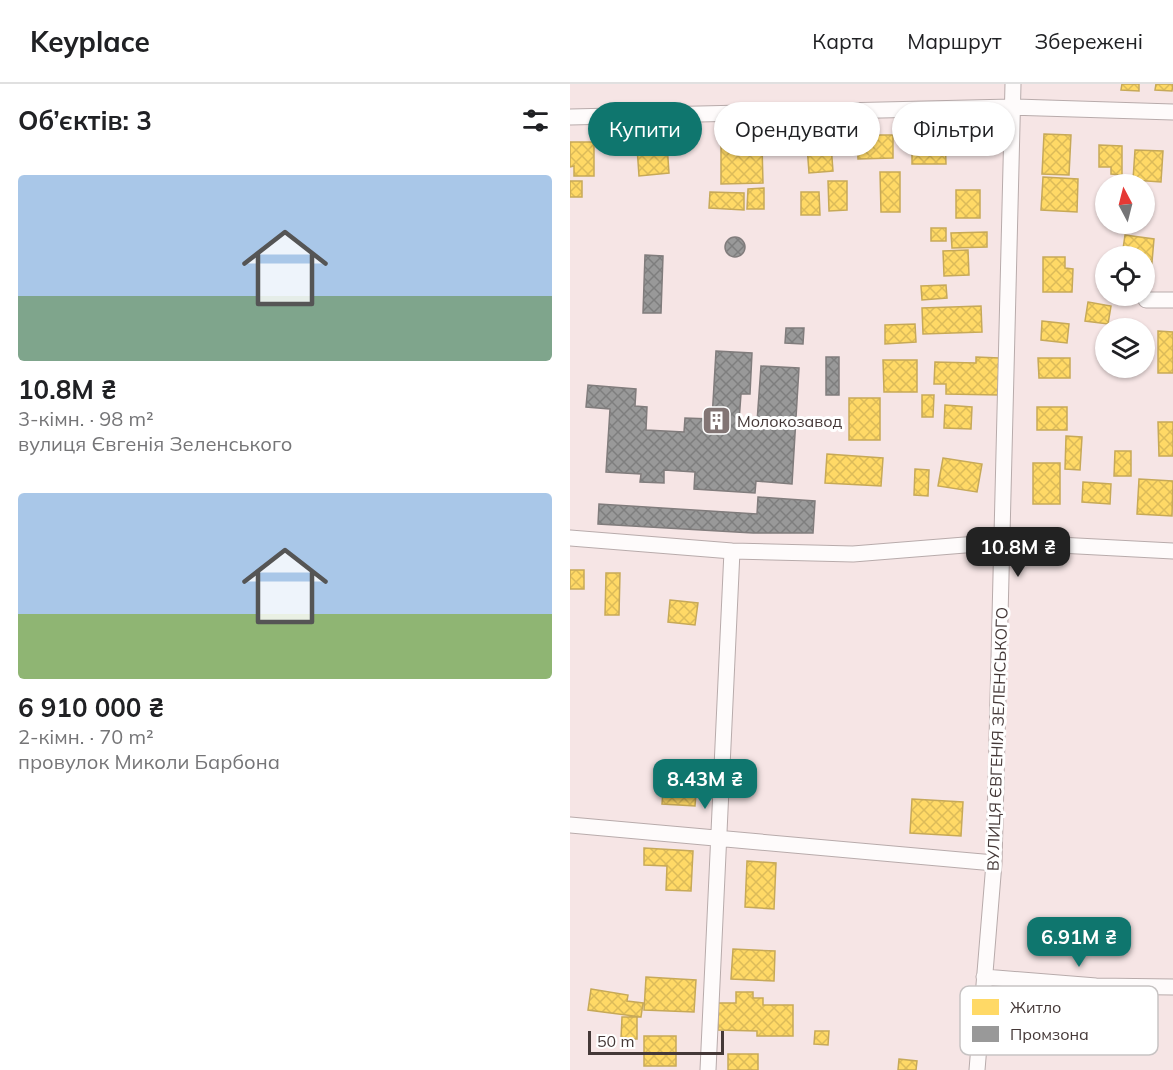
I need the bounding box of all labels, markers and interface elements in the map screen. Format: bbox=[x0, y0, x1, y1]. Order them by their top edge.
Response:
text: Keyplace bbox=[30, 24, 150, 59]
text: Карта bbox=[812, 28, 874, 54]
text: Маршрут bbox=[907, 28, 1002, 54]
text: Збережені bbox=[1035, 28, 1143, 54]
chip: Купити bbox=[588, 102, 702, 156]
chip: Орендувати bbox=[714, 102, 880, 156]
chip: Фільтри bbox=[892, 102, 1015, 156]
text: Об’єктів: 3 bbox=[18, 104, 152, 137]
icon: filters bbox=[519, 104, 552, 137]
north arrow bbox=[1095, 174, 1155, 234]
map controls bbox=[1095, 174, 1155, 378]
icon: home bbox=[231, 214, 339, 322]
button: locate bbox=[1095, 246, 1155, 306]
button: layers bbox=[1095, 318, 1155, 378]
text: 10.8M ₴ bbox=[18, 373, 117, 406]
building icon: Молокозавод bbox=[700, 405, 732, 437]
text: 3-кімн. · 98 m² bbox=[18, 406, 154, 431]
place label: Молокозавод bbox=[737, 411, 843, 431]
text: вулиця Євгенія Зеленського bbox=[18, 431, 292, 456]
pin: 10.8M ₴ bbox=[963, 527, 1073, 578]
icon: home bbox=[231, 532, 339, 640]
text: 10.8M ₴ bbox=[980, 534, 1056, 559]
street label: ВУЛИЦЯ ЄВГЕНІЯ ЗЕЛЕНСЬКОГО bbox=[982, 607, 1012, 871]
text: 6 910 000 ₴ bbox=[18, 691, 164, 724]
text: 2-кімн. · 70 m² bbox=[18, 724, 154, 749]
text: провулок Миколи Барбона bbox=[18, 749, 280, 774]
pin: 8.43M ₴ bbox=[650, 759, 760, 810]
text: 8.43M ₴ bbox=[667, 766, 743, 791]
pin: 6.91M ₴ bbox=[1024, 917, 1134, 968]
text: 6.91M ₴ bbox=[1041, 924, 1117, 949]
legend bbox=[960, 986, 1158, 1055]
text: Житло bbox=[1010, 997, 1061, 1017]
text: Промзона bbox=[1010, 1024, 1089, 1044]
scale bar bbox=[588, 1028, 724, 1056]
text: 50 m bbox=[597, 1031, 634, 1051]

